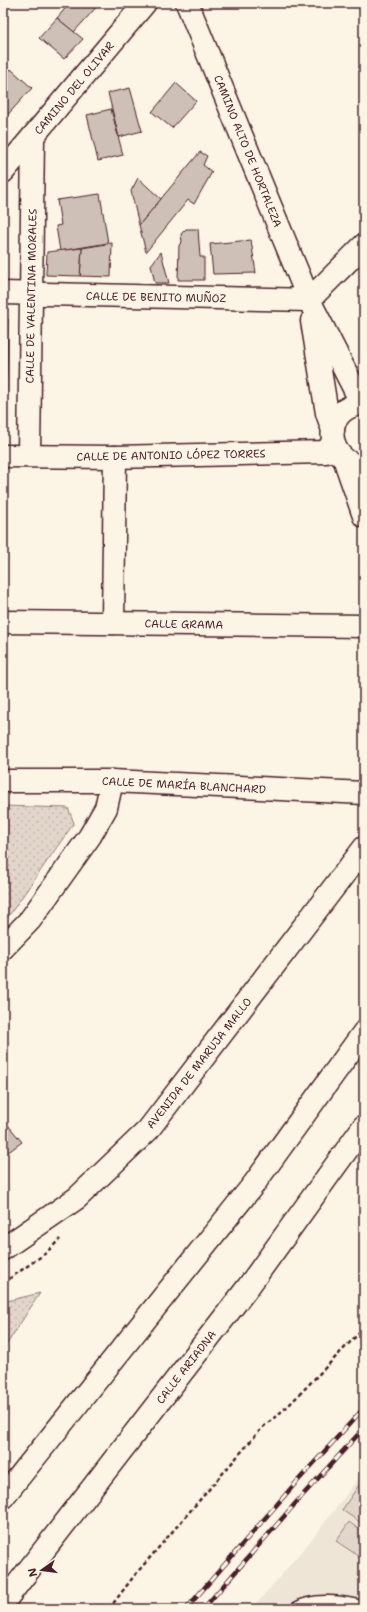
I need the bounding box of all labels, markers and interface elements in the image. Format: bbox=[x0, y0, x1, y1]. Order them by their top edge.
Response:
street label: CAMINO DEL OLIVAR bbox=[31, 38, 118, 138]
street label: CAMINO ALTO DE HORTALEZA bbox=[210, 73, 285, 230]
street label: CALLE DE VALENTINA MORALES bbox=[22, 209, 41, 383]
street label: CALLE DE BENITO MUÑOZ bbox=[86, 288, 227, 306]
street label: CALLE DE ANTONIO LÓPEZ TORRES bbox=[76, 445, 266, 465]
street label: CALLE GRAMA bbox=[145, 616, 223, 633]
street label: CALLE DE MARÍA BLANCHARD bbox=[102, 773, 266, 797]
street label: AVENIDA DE MARUJA MALLO bbox=[143, 995, 255, 1132]
street label: CALLE ARIADNA bbox=[153, 1328, 220, 1407]
north arrow bbox=[22, 1550, 62, 1590]
text: N bbox=[24, 1566, 41, 1578]

